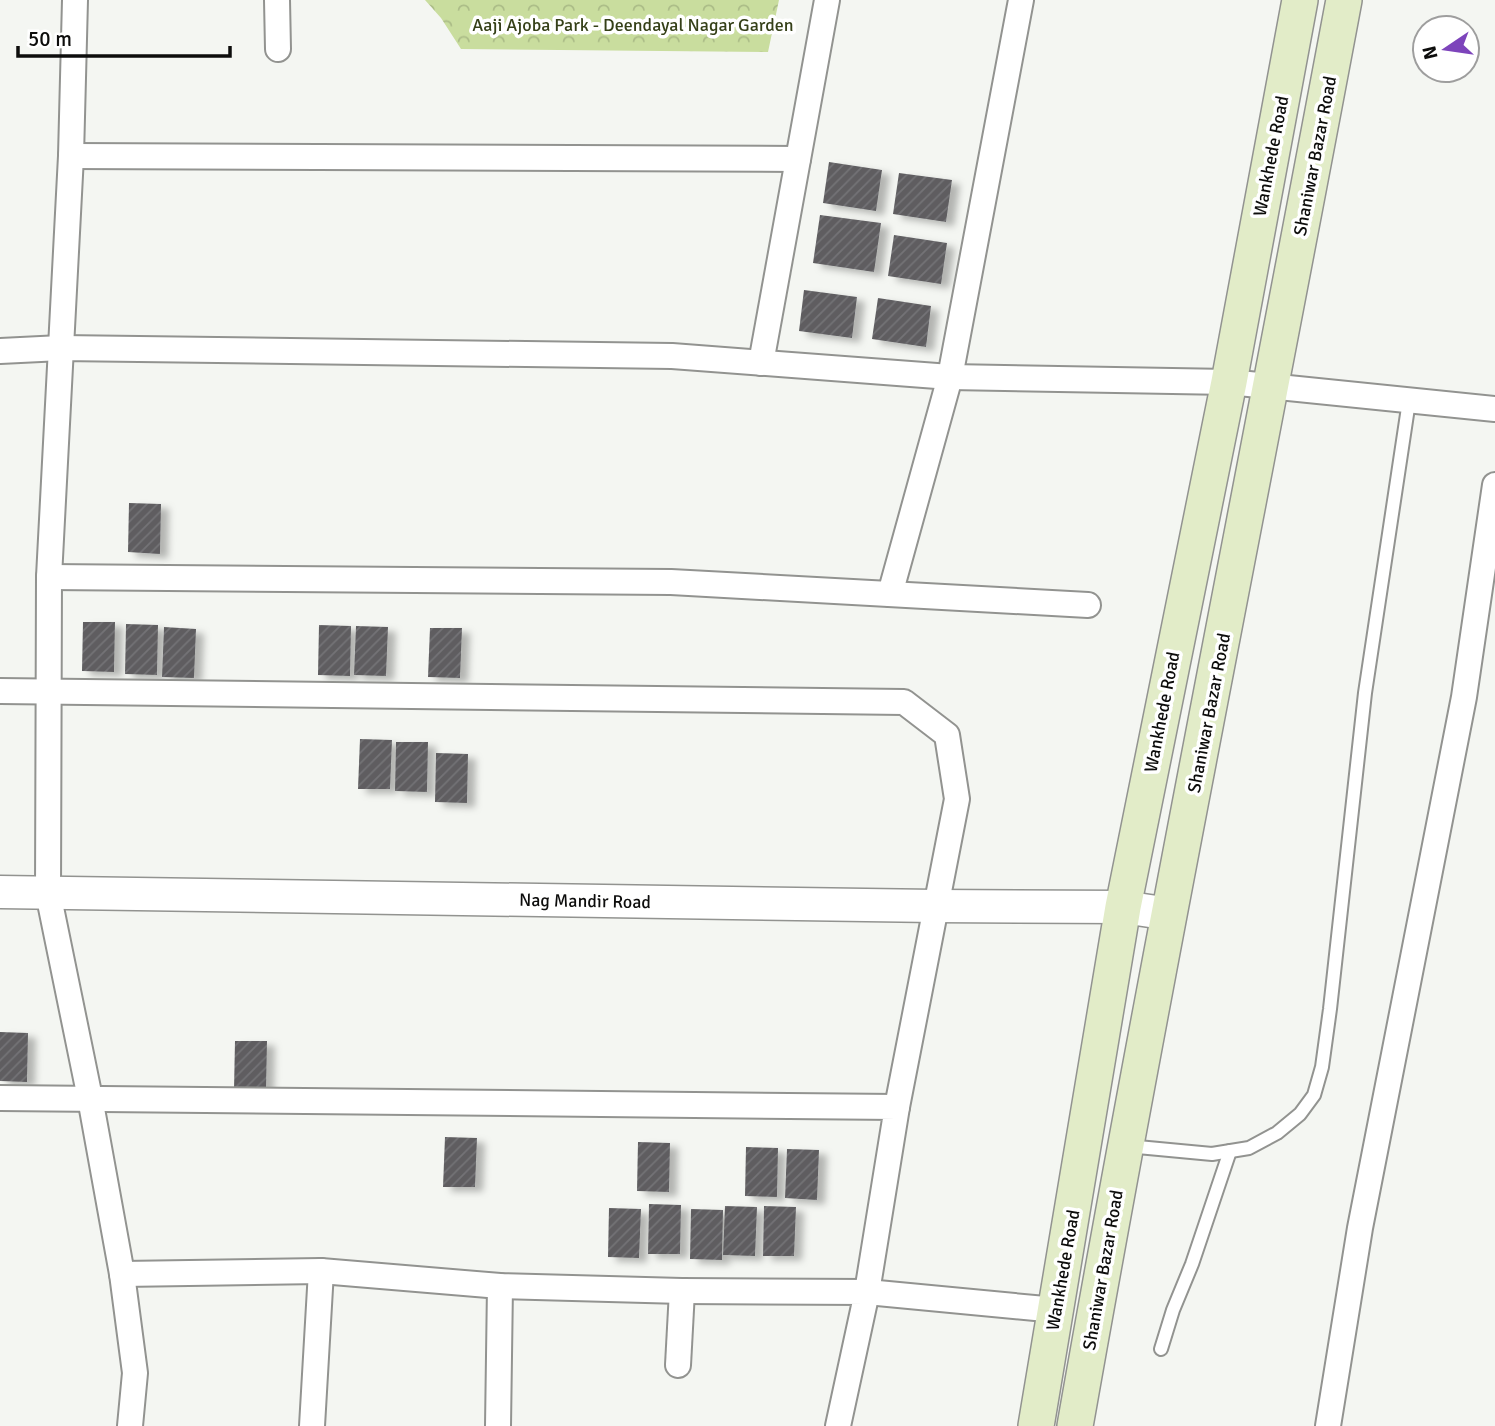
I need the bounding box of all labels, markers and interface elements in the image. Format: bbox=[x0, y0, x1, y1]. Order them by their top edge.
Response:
scale bar bbox=[18, 14, 229, 58]
park label: Aaji Ajoba Park - Deendayal Nagar Garden bbox=[472, 14, 794, 36]
north arrow bbox=[1411, 14, 1481, 84]
text: 50 m bbox=[28, 26, 72, 52]
text: N bbox=[1417, 43, 1444, 62]
street label: Shaniwar Bazar Road bbox=[1289, 74, 1341, 238]
street label: Wankhede Road bbox=[1249, 94, 1293, 218]
street label: Shaniwar Bazar Road bbox=[1183, 631, 1235, 795]
street label: Wankhede Road bbox=[1140, 650, 1184, 774]
street label: Nag Mandir Road bbox=[519, 889, 651, 913]
street label: Shaniwar Bazar Road bbox=[1078, 1188, 1128, 1352]
street label: Wankhede Road bbox=[1042, 1208, 1084, 1332]

